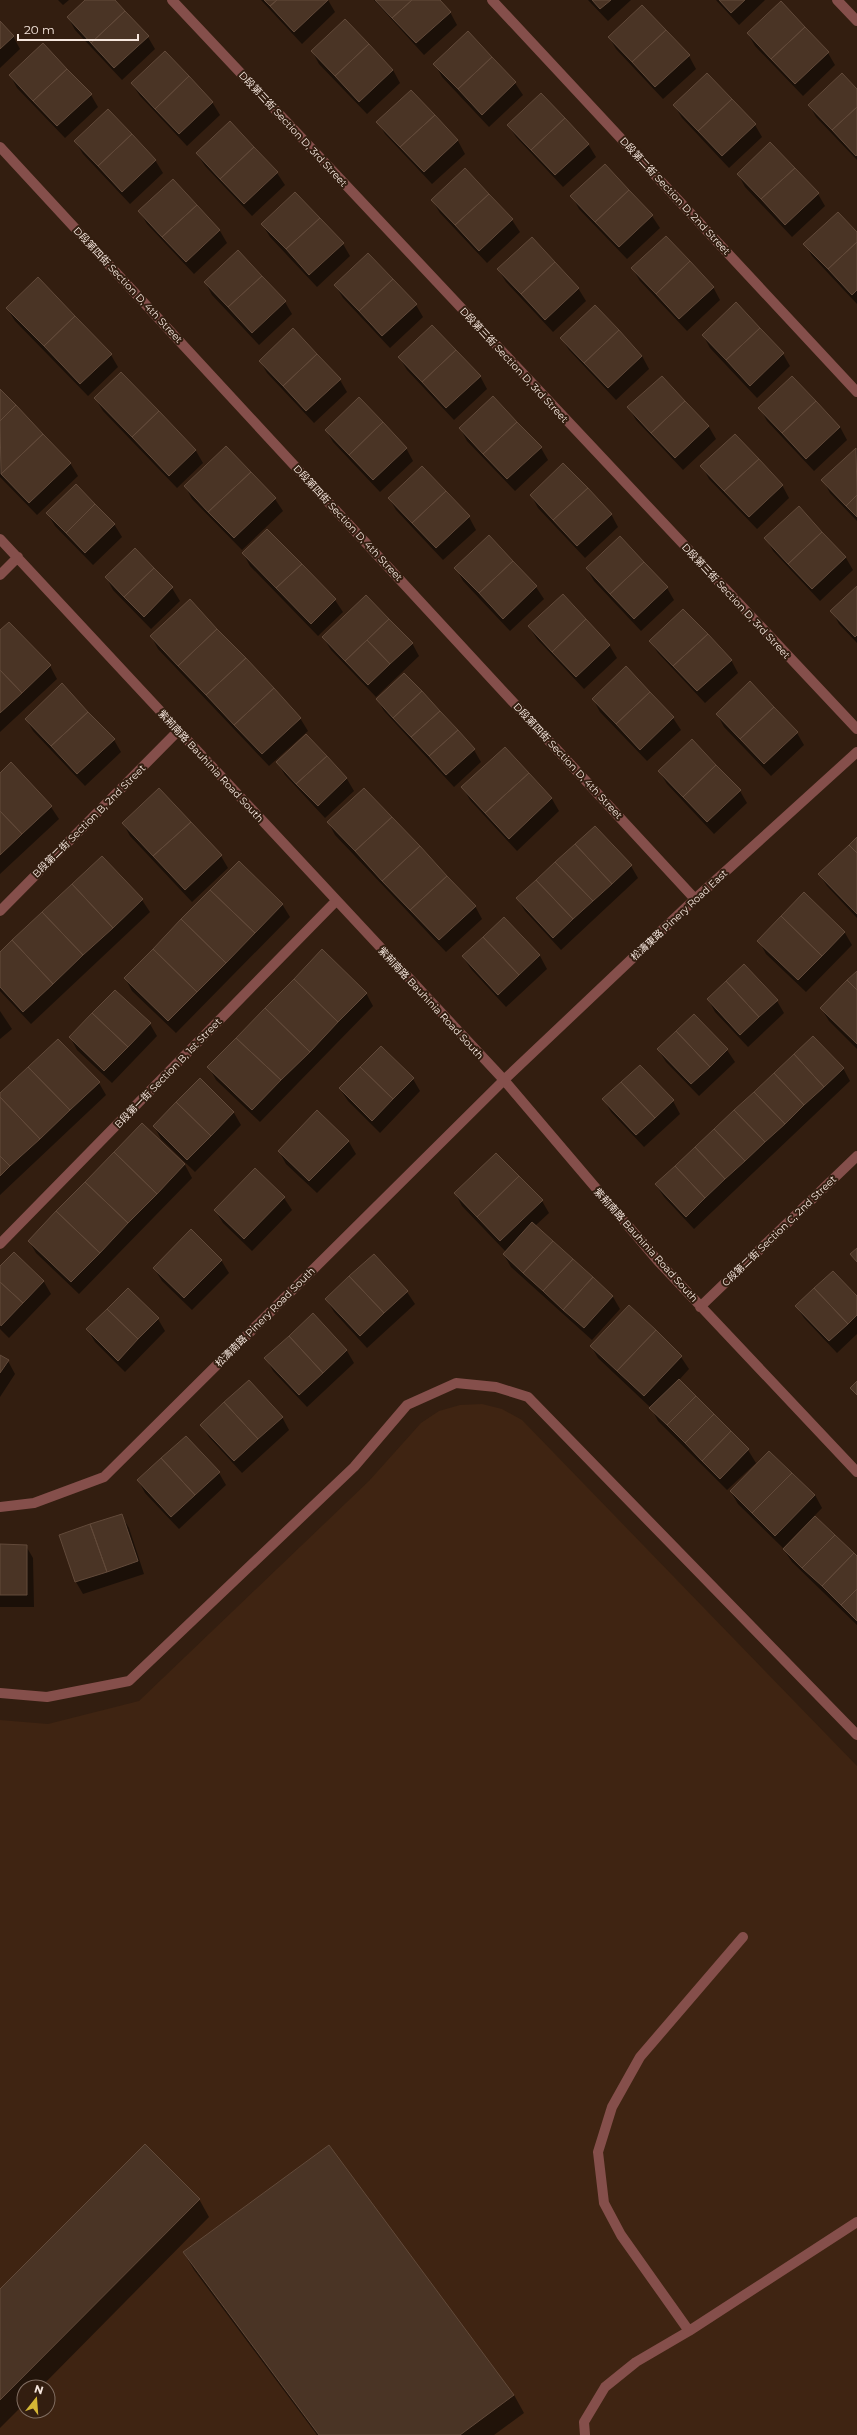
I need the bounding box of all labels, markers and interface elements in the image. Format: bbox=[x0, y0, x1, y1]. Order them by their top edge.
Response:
scale bar bbox=[18, 16, 138, 42]
text: 20 m bbox=[24, 22, 55, 37]
street label: D段第三街 Section D, 3rd Street bbox=[236, 69, 350, 189]
street label: D段第二街 Section D, 2nd Street bbox=[617, 135, 733, 257]
street label: D段第四街 Section D, 4th Street bbox=[71, 224, 185, 346]
street label: D段第三街 Section D, 3rd Street bbox=[457, 305, 571, 425]
street label: D段第四街 Section D, 4th Street bbox=[291, 462, 405, 584]
street label: D段第三街 Section D, 3rd Street bbox=[679, 541, 793, 661]
street label: D段第四街 Section D, 4th Street bbox=[511, 700, 625, 822]
street label: 紫荊南路 Bauhinia Road South bbox=[155, 707, 267, 825]
street label: B段第二街 Section B, 2nd Street bbox=[30, 762, 148, 880]
street label: 松濤東路 Pinery Road East bbox=[628, 867, 730, 963]
street label: 紫荊南路 Bauhinia Road South bbox=[375, 944, 487, 1062]
street label: B段第一街 Section B, 1st Street bbox=[112, 1015, 224, 1131]
street label: C段第二街 Section C, 2nd Street bbox=[719, 1173, 839, 1289]
street label: 紫荊南路 Bauhinia Road South bbox=[591, 1185, 701, 1305]
street label: 松濤南路 Pinery Road South bbox=[212, 1264, 318, 1370]
north arrow bbox=[16, 2379, 56, 2419]
text: N bbox=[33, 2381, 45, 2397]

